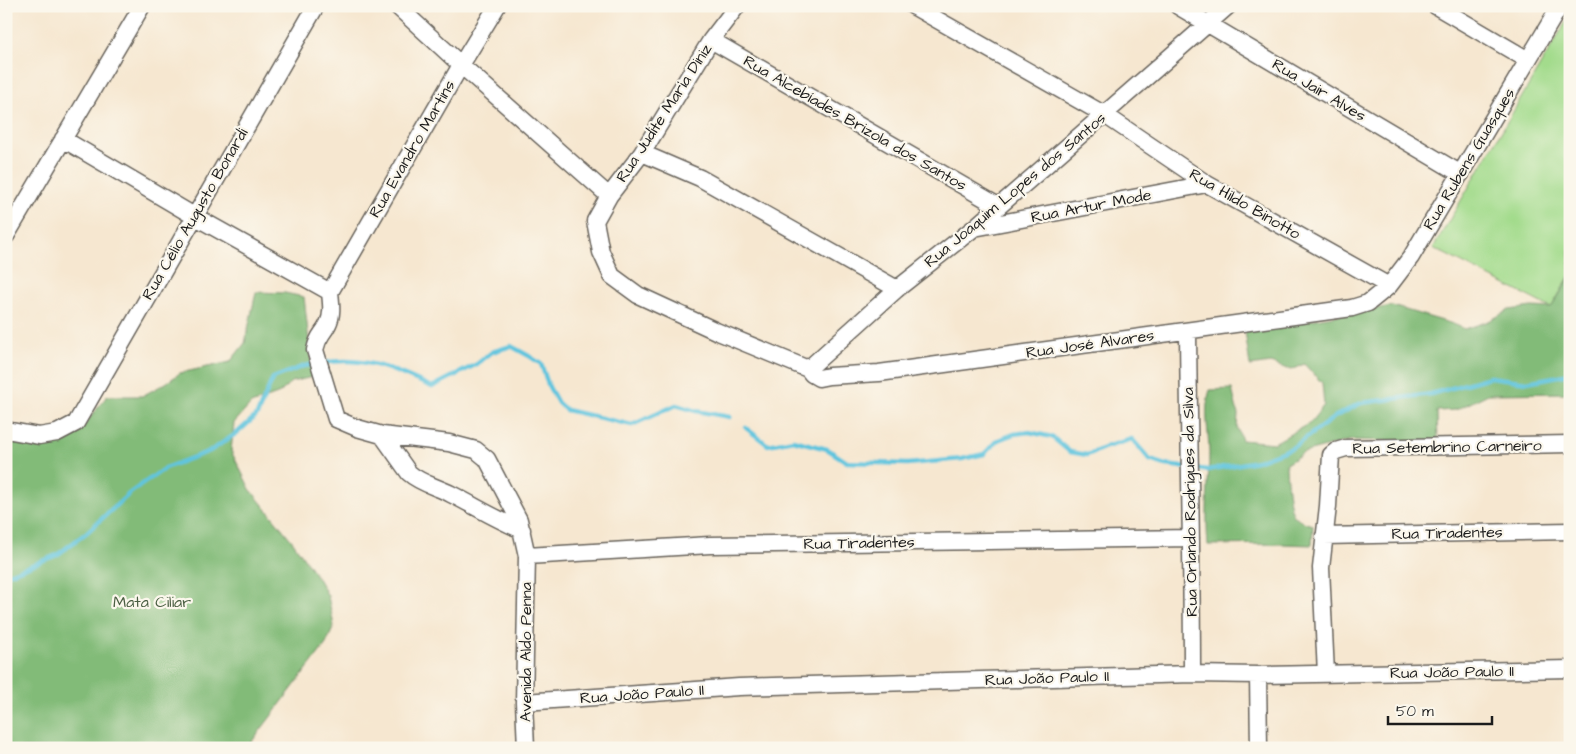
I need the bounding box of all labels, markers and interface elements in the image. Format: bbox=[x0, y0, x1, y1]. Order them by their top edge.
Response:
street label: Rua Judite Maria Diniz bbox=[611, 39, 717, 187]
street label: Rua Alcebíades Brizola dos Santos bbox=[739, 50, 971, 196]
street label: Rua Jair Alves bbox=[1268, 53, 1370, 127]
street label: Rua Evandro Martins bbox=[364, 76, 460, 222]
street label: Rua Rubens Guasques bbox=[1418, 84, 1520, 234]
street label: Rua Joaquim Lopes dos Santos bbox=[919, 107, 1111, 273]
street label: Rua Célio Augusto Bonardi bbox=[137, 124, 254, 304]
street label: Rua Hildo Binotto bbox=[1185, 163, 1305, 245]
street label: Rua Artur Mode bbox=[1029, 183, 1153, 228]
street label: Rua José Alvares bbox=[1024, 324, 1156, 364]
street label: Rua Orlando Rodrigues da Silva bbox=[1177, 387, 1204, 617]
street label: Rua Setembrino Carneiro bbox=[1352, 434, 1542, 460]
street label: Rua Tiradentes bbox=[1391, 521, 1503, 545]
street label: Rua Tiradentes bbox=[803, 531, 915, 555]
street label: Avenida Aldo Penna bbox=[515, 582, 537, 722]
park label: Mata Ciliar bbox=[113, 591, 191, 613]
street label: Rua João Paulo II bbox=[1390, 660, 1514, 684]
street label: Rua João Paulo II bbox=[984, 665, 1110, 691]
street label: Rua João Paulo II bbox=[579, 679, 705, 709]
scale bar bbox=[1388, 694, 1492, 726]
text: 50 m bbox=[1396, 701, 1434, 722]

